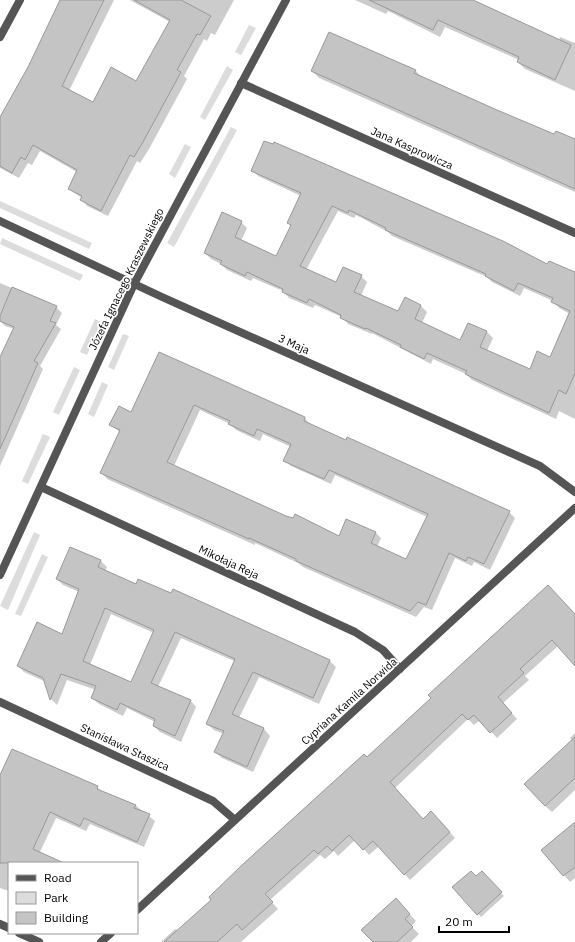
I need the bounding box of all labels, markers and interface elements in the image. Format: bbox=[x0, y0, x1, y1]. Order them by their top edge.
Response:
street label: Jana Kasprowicza bbox=[369, 124, 455, 172]
street label: Józefa Ignacego Kraszewskiego bbox=[85, 206, 167, 352]
street label: 3 Maja bbox=[276, 331, 312, 357]
street label: Mikołaja Reja bbox=[197, 542, 262, 582]
street label: Cypriana Kamila Norwida bbox=[298, 654, 400, 748]
street label: Stanisława Staszica bbox=[78, 720, 172, 774]
legend bbox=[8, 862, 138, 934]
text: Road bbox=[44, 870, 72, 885]
text: Park bbox=[44, 890, 69, 905]
scale bar bbox=[439, 908, 509, 934]
text: Building bbox=[44, 910, 89, 925]
text: 20 m bbox=[445, 914, 473, 929]

